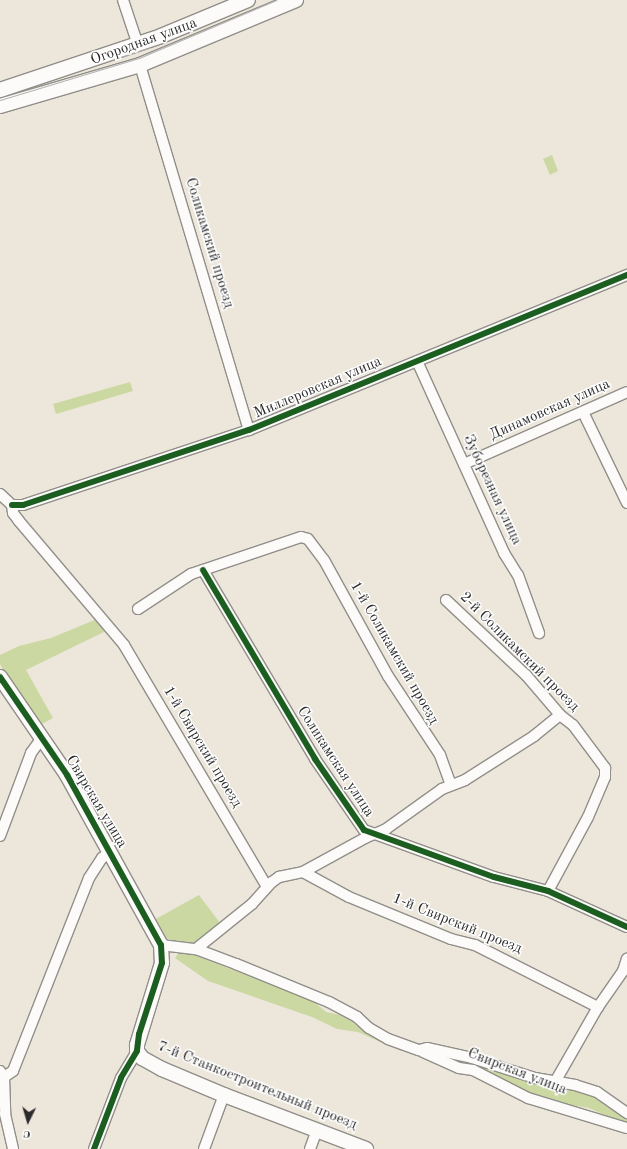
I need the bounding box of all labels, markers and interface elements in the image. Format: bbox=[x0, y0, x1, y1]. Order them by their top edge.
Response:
street label: Огородная улица bbox=[88, 14, 200, 70]
street label: Соликамский проезд bbox=[181, 176, 237, 310]
street label: Миллеровская улица bbox=[251, 353, 385, 423]
street label: Динамовская улица bbox=[487, 375, 613, 445]
street label: Зуборезная улица bbox=[459, 432, 525, 548]
street label: 1-й Соликамский проезд bbox=[346, 578, 442, 728]
street label: 2-й Соликамский проезд bbox=[455, 588, 583, 716]
street label: 1-й Свирский проезд bbox=[159, 683, 245, 811]
street label: Соликамская улица bbox=[292, 703, 378, 821]
street label: Свирская улица bbox=[61, 752, 131, 852]
street label: 1-й Свирский проезд bbox=[390, 890, 524, 958]
street label: 7-й Станкостроительный проезд bbox=[155, 1038, 359, 1134]
street label: Свирская улица bbox=[465, 1045, 569, 1099]
north arrow bbox=[8, 1101, 48, 1141]
text: С bbox=[23, 1128, 31, 1139]

